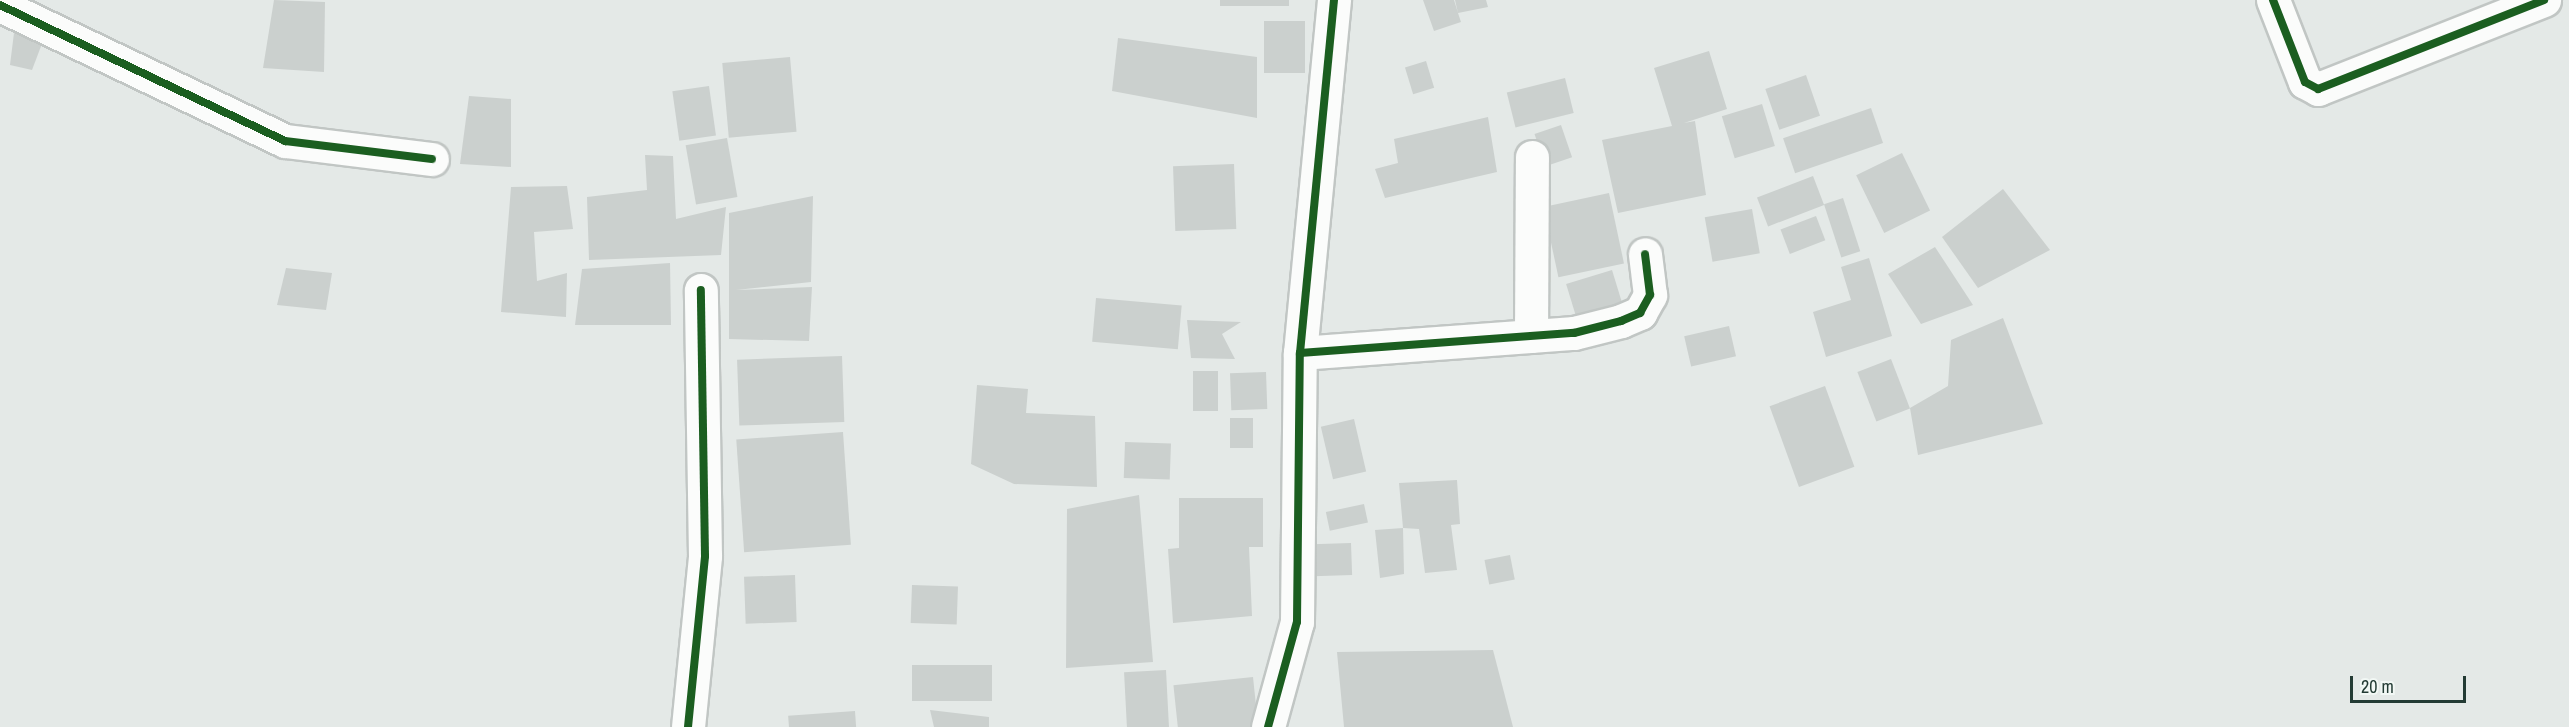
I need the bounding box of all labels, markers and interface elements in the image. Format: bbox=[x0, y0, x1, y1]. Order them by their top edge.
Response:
scale bar bbox=[2353, 664, 2468, 702]
text: 20 m bbox=[2361, 674, 2394, 699]

